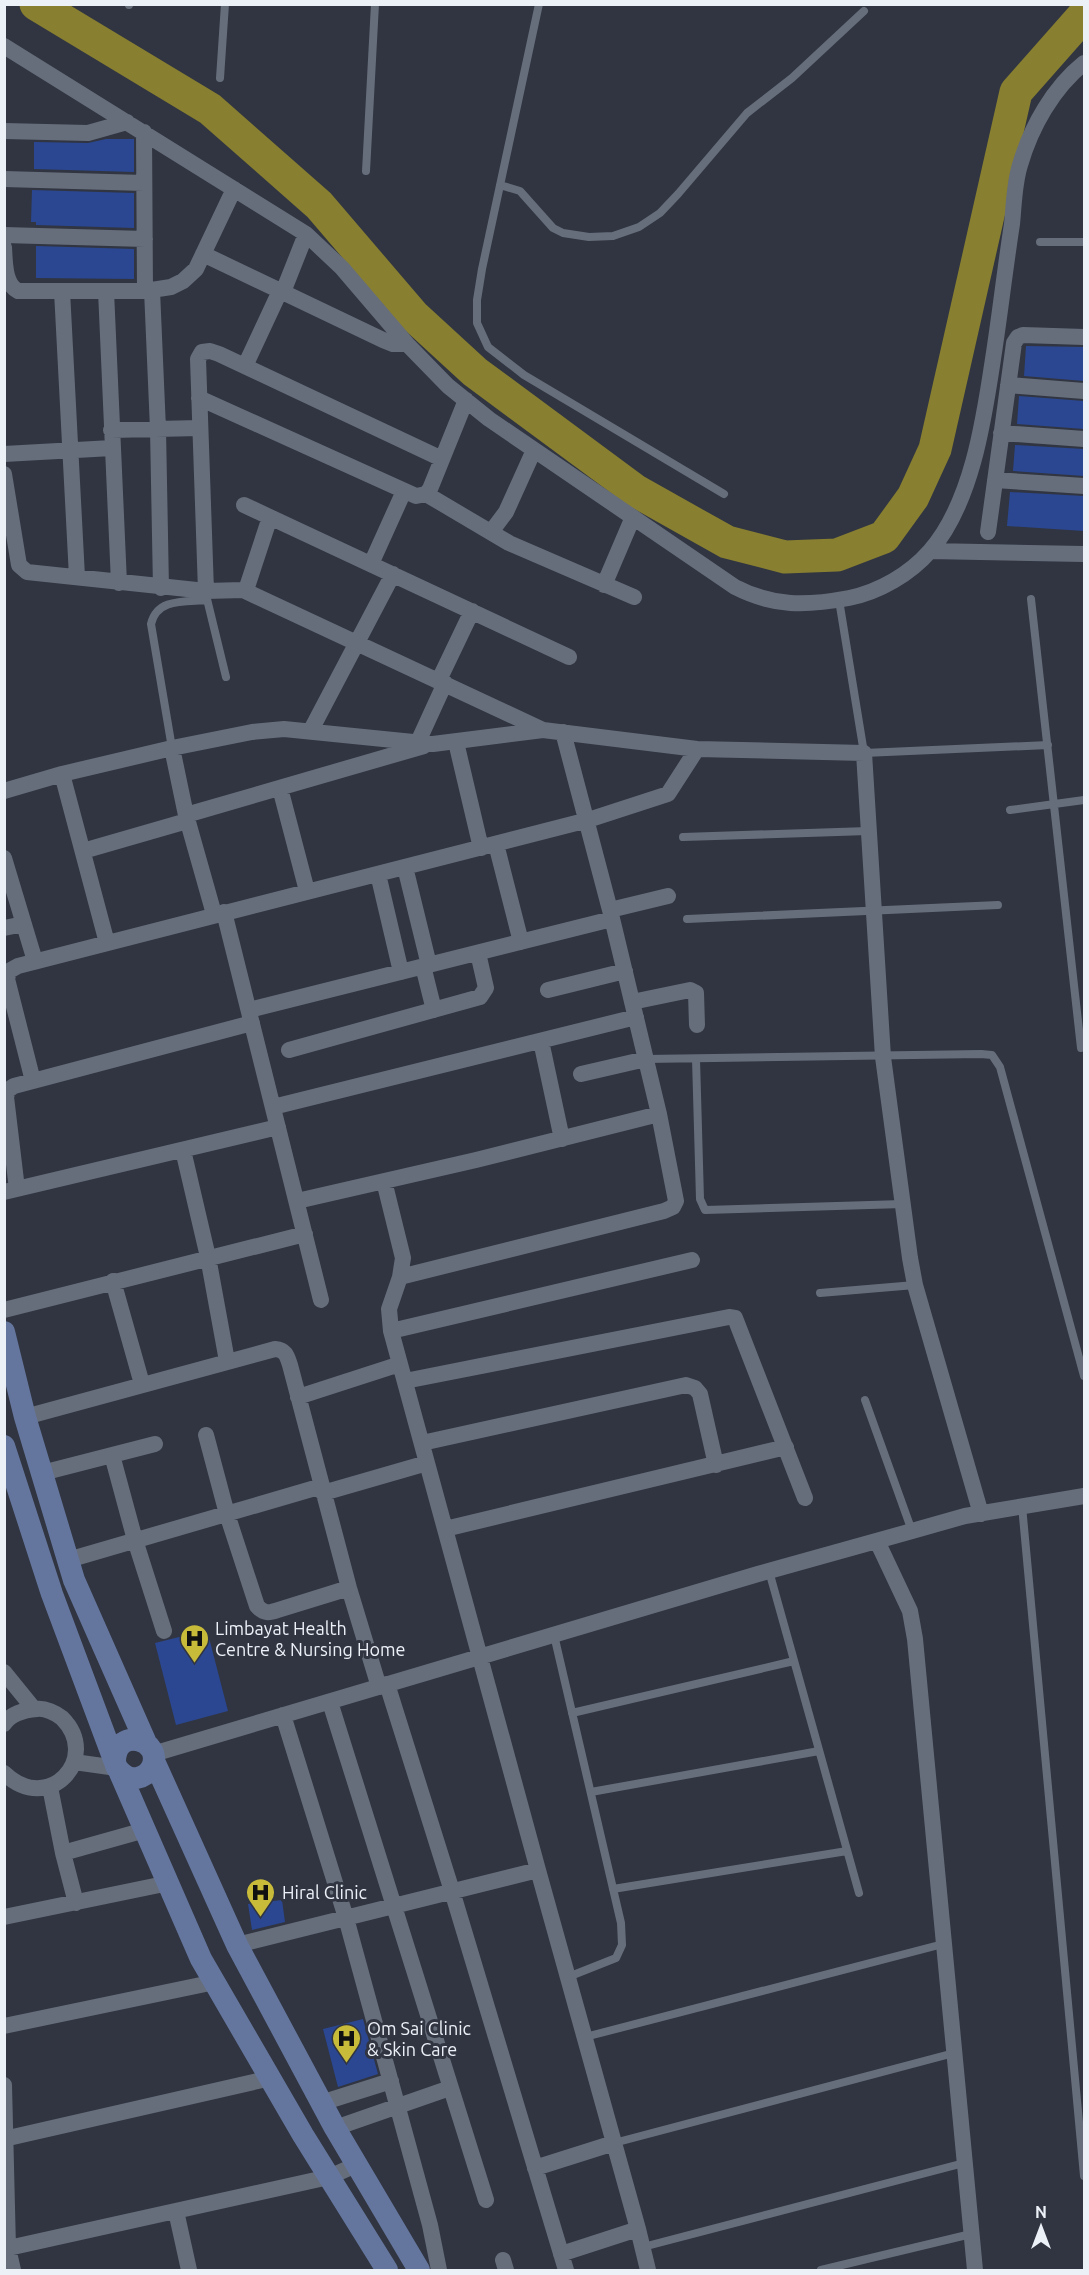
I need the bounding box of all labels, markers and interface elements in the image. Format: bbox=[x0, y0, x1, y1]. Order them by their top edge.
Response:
place label: Limbayat Health Centre & Nursing Home bbox=[215, 1618, 406, 1659]
hospital icon: Limbayat Health Centre & Nursing Home bbox=[178, 1622, 210, 1664]
hospital icon: Hiral Clinic bbox=[245, 1876, 277, 1918]
place label: Hiral Clinic bbox=[282, 1882, 367, 1902]
place label: Om Sai Clinic & Skin Care bbox=[367, 2018, 471, 2059]
hospital icon: Om Sai Clinic & Skin Care bbox=[330, 2022, 362, 2064]
north arrow bbox=[1011, 2197, 1071, 2257]
text: N bbox=[1035, 2203, 1047, 2221]

